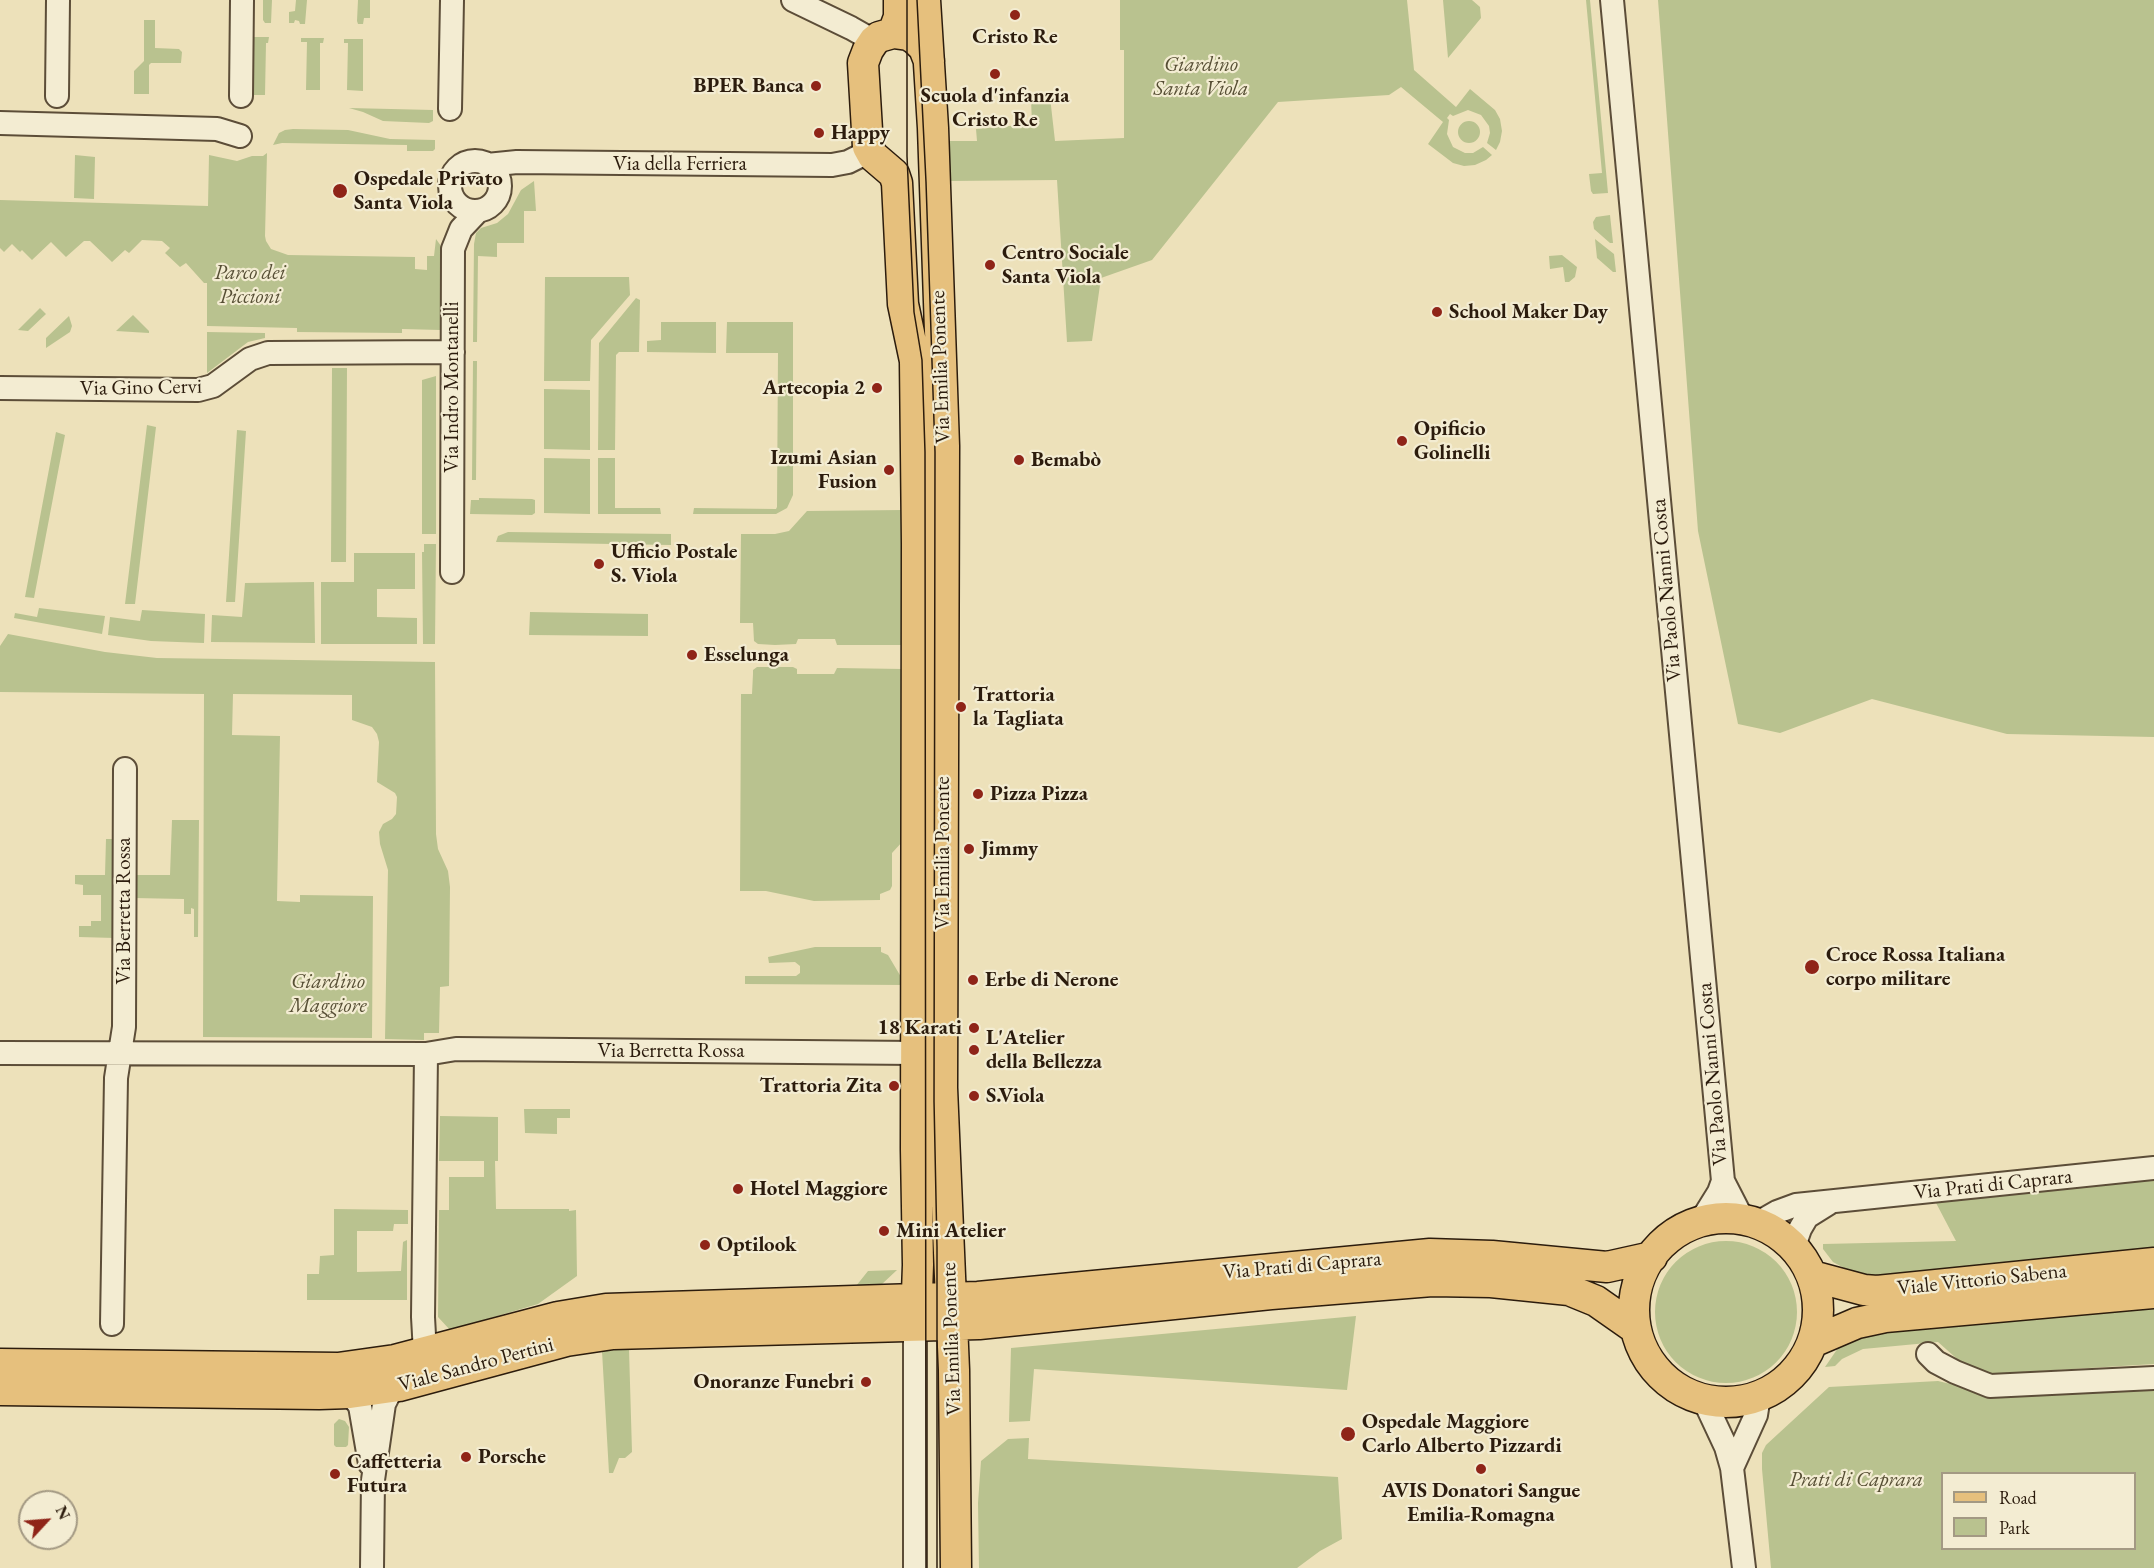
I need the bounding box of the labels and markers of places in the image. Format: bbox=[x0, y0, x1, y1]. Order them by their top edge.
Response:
marker: Cristo Re bbox=[1008, 8, 1022, 22]
place label: Cristo Re bbox=[972, 24, 1058, 50]
marker: Scuola d'infanzia Cristo Re bbox=[988, 67, 1002, 81]
place label: BPER Banca bbox=[693, 73, 804, 99]
marker: BPER Banca bbox=[809, 79, 823, 93]
place label: Scuola d'infanzia Cristo Re bbox=[921, 83, 1069, 133]
place label: Happy bbox=[831, 120, 890, 146]
marker: Happy bbox=[812, 126, 826, 140]
place label: Ospedale Privato Santa Viola bbox=[354, 166, 503, 216]
marker: Ospedale Privato Santa Viola bbox=[331, 182, 349, 200]
place label: Centro Sociale Santa Viola bbox=[1002, 240, 1129, 290]
marker: Centro Sociale Santa Viola bbox=[983, 258, 997, 272]
place label: School Maker Day bbox=[1449, 299, 1608, 325]
marker: School Maker Day bbox=[1430, 305, 1444, 319]
place label: Artecopia 2 bbox=[762, 375, 865, 401]
marker: Artecopia 2 bbox=[870, 381, 884, 395]
place label: Opificio Golinelli bbox=[1414, 416, 1490, 466]
marker: Opificio Golinelli bbox=[1395, 434, 1409, 448]
place label: Izumi Asian Fusion bbox=[771, 445, 877, 495]
place label: Bemabò bbox=[1031, 447, 1101, 473]
marker: Bemabò bbox=[1012, 453, 1026, 467]
marker: Izumi Asian Fusion bbox=[882, 463, 896, 477]
place label: Ufficio Postale S. Viola bbox=[611, 539, 738, 589]
marker: Ufficio Postale S. Viola bbox=[592, 557, 606, 571]
place label: Esselunga bbox=[704, 642, 789, 668]
marker: Esselunga bbox=[685, 648, 699, 662]
place label: Trattoria la Tagliata bbox=[973, 682, 1064, 732]
marker: Trattoria la Tagliata bbox=[954, 700, 968, 714]
place label: Pizza Pizza bbox=[990, 781, 1088, 807]
marker: Pizza Pizza bbox=[971, 787, 985, 801]
place label: Jimmy bbox=[981, 836, 1038, 862]
marker: Jimmy bbox=[962, 842, 976, 856]
place label: Croce Rossa Italiana corpo militare bbox=[1826, 942, 2005, 992]
marker: Croce Rossa Italiana corpo militare bbox=[1803, 958, 1821, 976]
place label: Erbe di Nerone bbox=[985, 967, 1119, 993]
marker: Erbe di Nerone bbox=[966, 973, 980, 987]
place label: 18 Karati bbox=[878, 1015, 962, 1041]
marker: 18 Karati bbox=[967, 1021, 981, 1035]
place label: L'Atelier della Bellezza bbox=[986, 1025, 1102, 1075]
marker: L'Atelier della Bellezza bbox=[967, 1043, 981, 1057]
place label: Trattoria Zita bbox=[760, 1073, 882, 1099]
marker: Trattoria Zita bbox=[887, 1079, 901, 1093]
place label: S.Viola bbox=[986, 1083, 1044, 1109]
marker: S.Viola bbox=[967, 1089, 981, 1103]
place label: Hotel Maggiore bbox=[750, 1176, 888, 1202]
marker: Hotel Maggiore bbox=[731, 1182, 745, 1196]
place label: Mini Atelier bbox=[896, 1218, 1006, 1244]
marker: Mini Atelier bbox=[877, 1224, 891, 1238]
place label: Optilook bbox=[717, 1232, 796, 1258]
marker: Optilook bbox=[698, 1238, 712, 1252]
place label: Onoranze Funebri bbox=[694, 1369, 854, 1395]
marker: Onoranze Funebri bbox=[859, 1375, 873, 1389]
place label: Ospedale Maggiore Carlo Alberto Pizzardi bbox=[1362, 1409, 1562, 1459]
marker: Ospedale Maggiore Carlo Alberto Pizzardi bbox=[1339, 1425, 1357, 1443]
place label: Porsche bbox=[478, 1444, 546, 1470]
place label: Caffetteria Futura bbox=[347, 1449, 442, 1499]
marker: Porsche bbox=[459, 1450, 473, 1464]
marker: AVIS Donatori Sangue Emilia-Romagna bbox=[1474, 1462, 1488, 1476]
marker: Caffetteria Futura bbox=[328, 1467, 342, 1481]
place label: AVIS Donatori Sangue Emilia-Romagna bbox=[1382, 1478, 1580, 1528]

